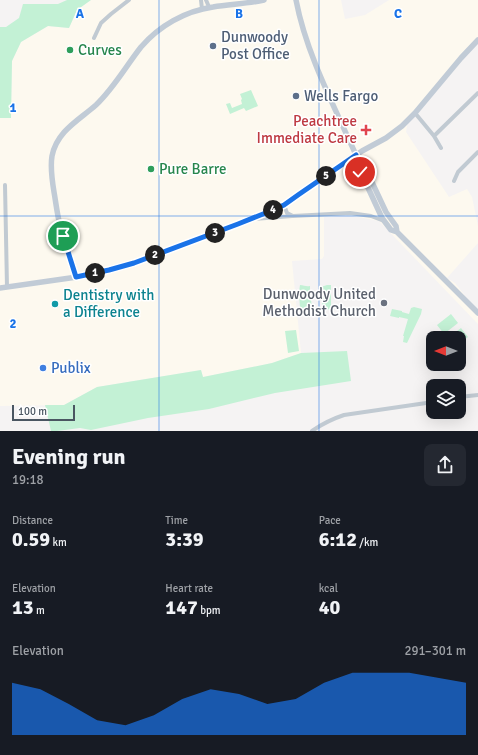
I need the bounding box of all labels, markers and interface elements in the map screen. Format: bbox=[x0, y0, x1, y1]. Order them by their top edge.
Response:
text: A bbox=[76, 6, 85, 22]
text: B bbox=[235, 6, 243, 22]
text: C bbox=[394, 6, 402, 22]
place label: Dunwoody Post Office bbox=[221, 28, 290, 63]
place label: Curves bbox=[78, 41, 122, 59]
marker: Dunwoody Post Office bbox=[208, 41, 218, 51]
marker: Curves bbox=[65, 45, 75, 55]
place label: Wells Fargo bbox=[304, 87, 378, 105]
marker: Wells Fargo bbox=[291, 91, 301, 101]
text: 1 bbox=[9, 100, 17, 116]
place label: Peachtree Immediate Care bbox=[257, 112, 357, 147]
marker: Peachtree Immediate Care bbox=[360, 124, 372, 136]
pin bbox=[343, 155, 377, 189]
place label: Pure Barre bbox=[159, 160, 227, 178]
icon: check bbox=[349, 161, 371, 183]
marker: Pure Barre bbox=[146, 164, 156, 174]
pin: 5 bbox=[316, 166, 336, 186]
text: 5 bbox=[323, 169, 329, 182]
pin: 4 bbox=[263, 200, 283, 220]
text: 4 bbox=[270, 203, 276, 216]
pin bbox=[46, 219, 80, 253]
pin: 3 bbox=[205, 223, 225, 243]
icon: arrive bbox=[52, 225, 74, 247]
text: 3 bbox=[212, 226, 218, 239]
pin: 2 bbox=[145, 245, 165, 265]
text: 2 bbox=[152, 248, 158, 261]
pin: 1 bbox=[85, 263, 105, 283]
text: 1 bbox=[92, 266, 98, 279]
place label: Dunwoody United Methodist Church bbox=[262, 285, 376, 320]
place label: Dentistry with a Difference bbox=[63, 286, 154, 321]
marker: Dunwoody United Methodist Church bbox=[379, 298, 389, 308]
marker: Dentistry with a Difference bbox=[50, 299, 60, 309]
text: 2 bbox=[9, 316, 17, 332]
north arrow bbox=[426, 331, 466, 371]
map controls bbox=[426, 331, 466, 419]
place label: Publix bbox=[51, 359, 91, 377]
marker: Publix bbox=[38, 363, 48, 373]
button: layers bbox=[426, 379, 466, 419]
scale bar bbox=[12, 403, 75, 422]
text: 100 m bbox=[18, 405, 47, 418]
text: Evening run bbox=[12, 443, 126, 470]
button: share bbox=[424, 444, 466, 486]
text: 19:18 bbox=[12, 472, 44, 488]
text: Distance bbox=[12, 514, 53, 527]
text: Time bbox=[165, 514, 188, 527]
text: Pace bbox=[319, 514, 341, 527]
text: 0.59 bbox=[12, 527, 50, 552]
text: 3:39 bbox=[165, 527, 204, 552]
text: 6:12 bbox=[319, 527, 357, 552]
text: km bbox=[50, 536, 67, 549]
text: /km bbox=[357, 536, 378, 549]
text: Elevation bbox=[12, 582, 56, 595]
text: Heart rate bbox=[165, 582, 213, 595]
text: kcal bbox=[319, 582, 338, 595]
text: 13 bbox=[12, 595, 34, 620]
text: 147 bbox=[165, 595, 198, 620]
text: 40 bbox=[319, 595, 340, 620]
text: m bbox=[34, 604, 45, 617]
text: bpm bbox=[198, 604, 221, 617]
text: Elevation bbox=[12, 643, 64, 659]
text: 291–301 m bbox=[404, 643, 466, 659]

